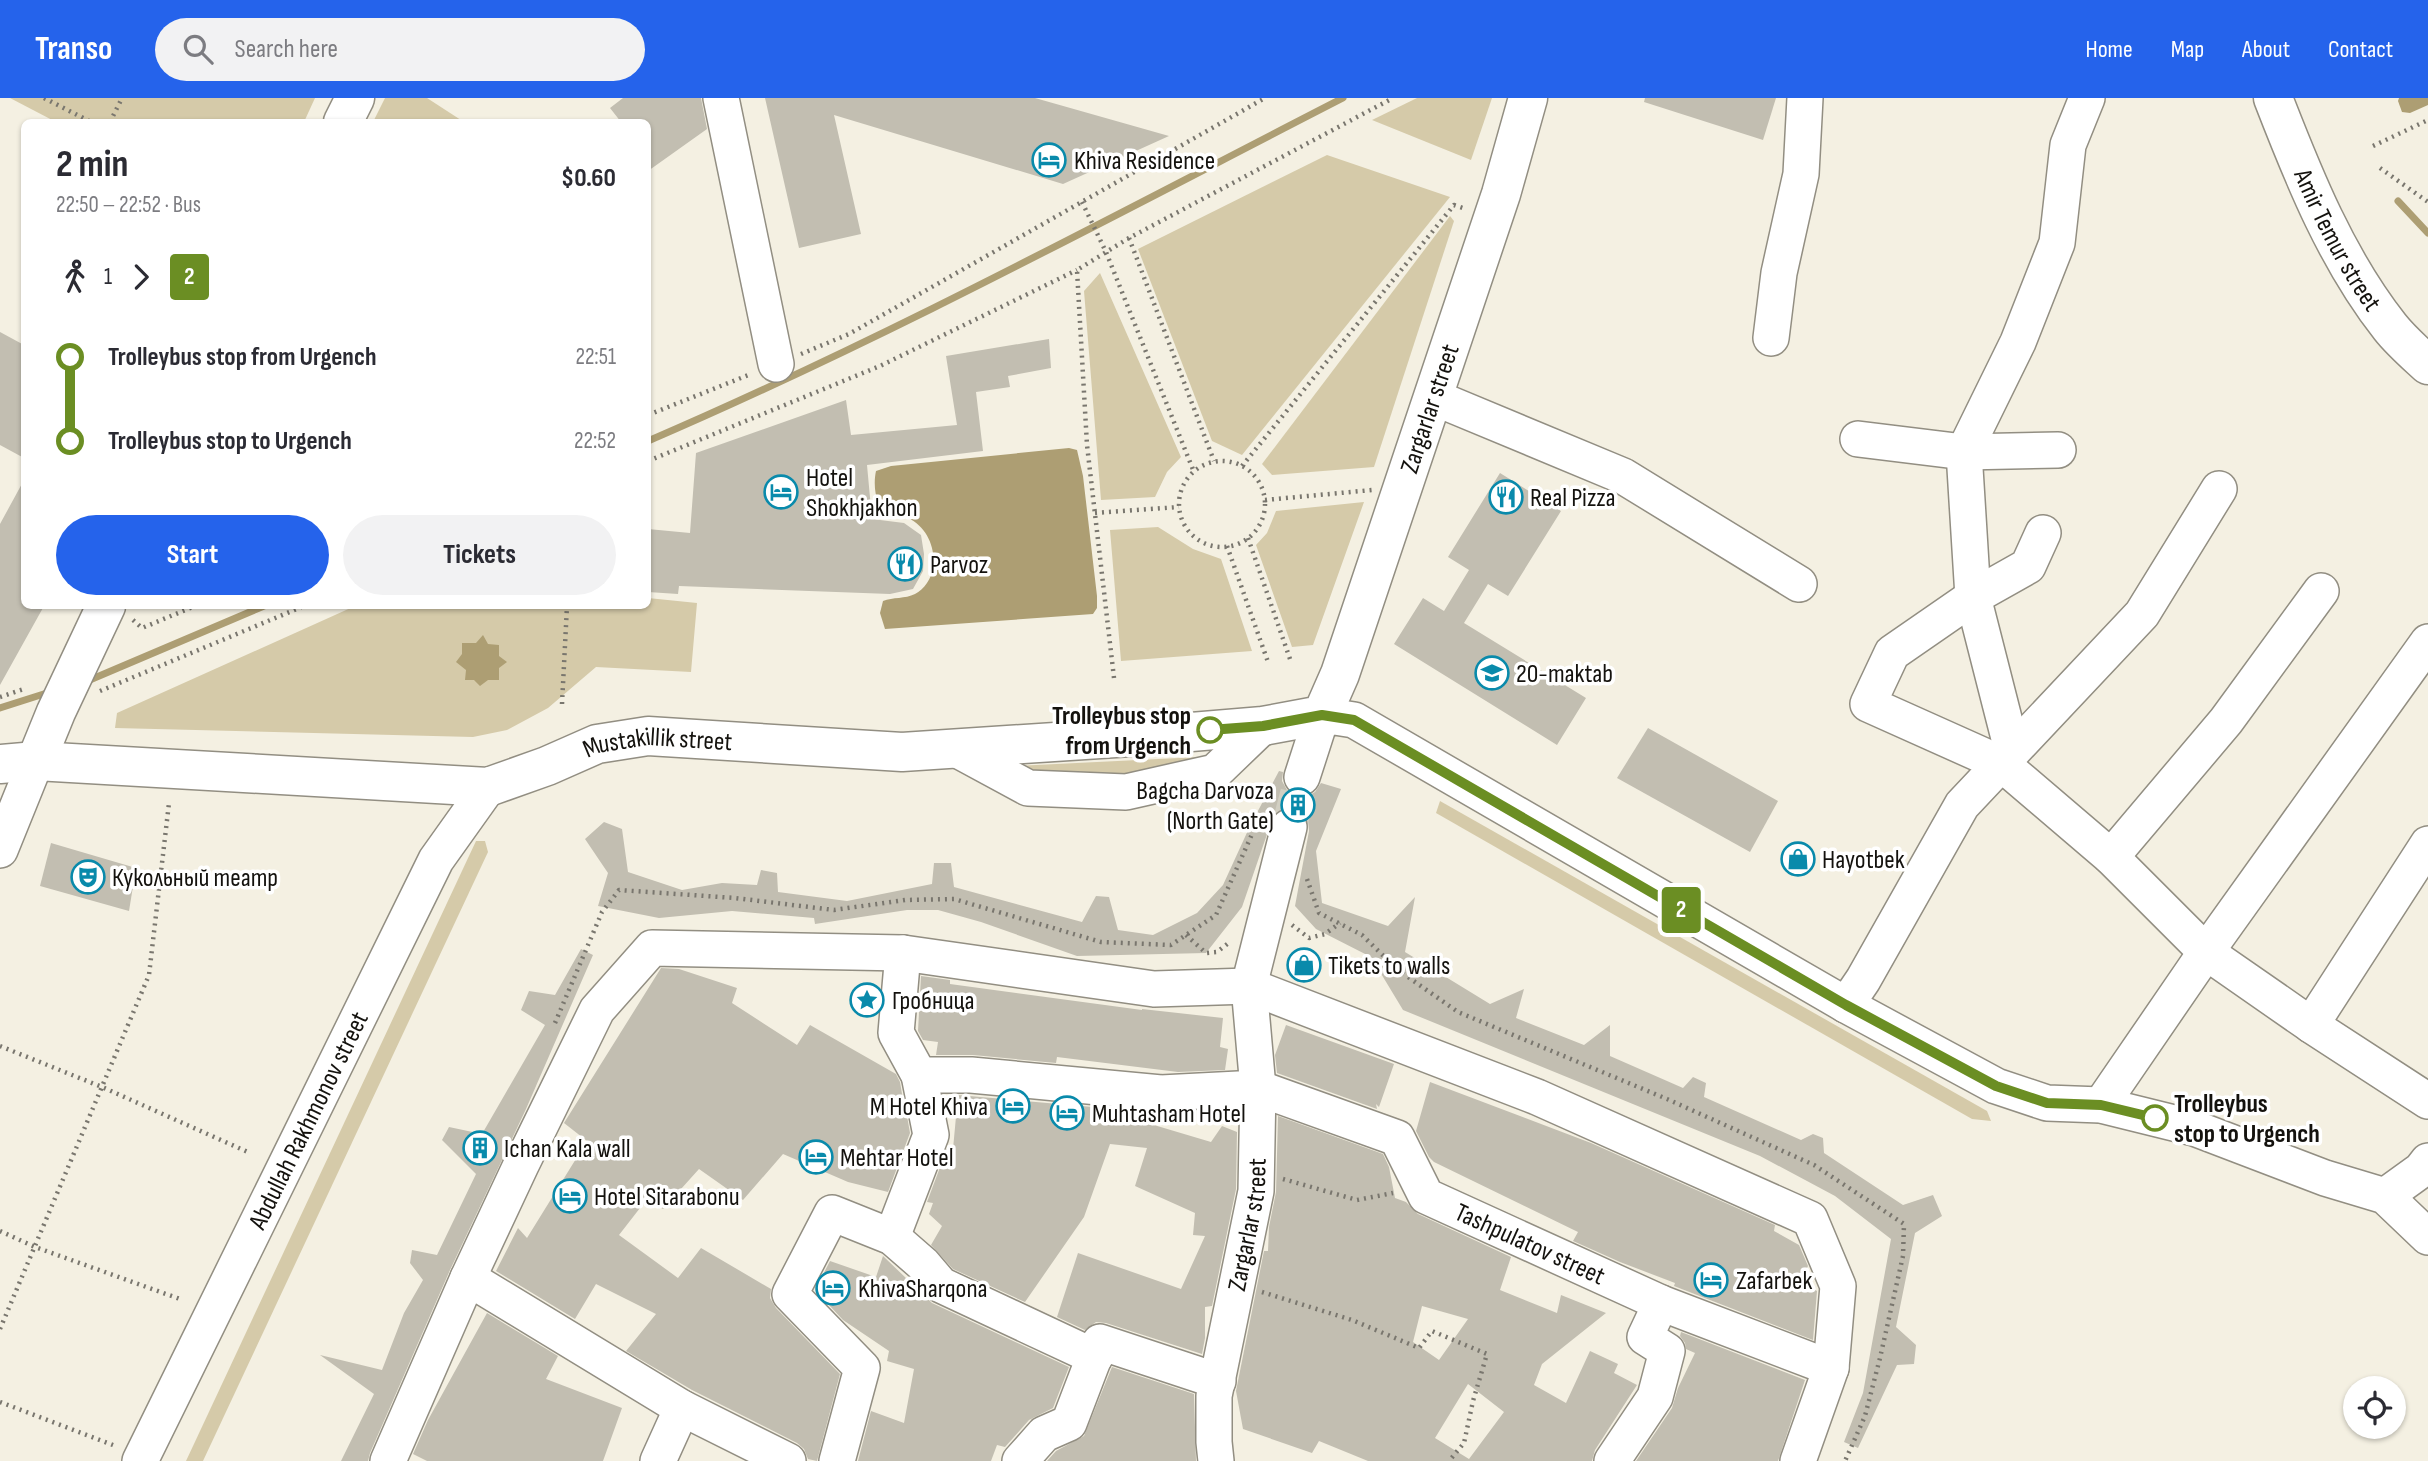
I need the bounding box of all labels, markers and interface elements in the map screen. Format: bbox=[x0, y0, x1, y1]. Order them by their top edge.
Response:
search box bbox=[155, 18, 645, 81]
text: Transo bbox=[35, 29, 113, 69]
icon: search bbox=[179, 30, 217, 68]
text: Search here bbox=[235, 34, 338, 65]
text: Home bbox=[2085, 35, 2133, 64]
text: Map bbox=[2171, 35, 2204, 64]
text: About bbox=[2242, 35, 2290, 64]
text: Contact bbox=[2328, 35, 2393, 64]
hotel icon: Khiva Residence bbox=[1030, 141, 1068, 179]
text: 2 min bbox=[56, 142, 128, 187]
place label: Khiva Residence bbox=[1074, 146, 1215, 177]
text: $0.60 bbox=[561, 163, 616, 194]
street label: Amir Temur street bbox=[2286, 164, 2387, 318]
text: 22:50 – 22:52 · Bus bbox=[56, 191, 201, 219]
icon: walk bbox=[56, 258, 94, 296]
icon: forward bbox=[122, 258, 160, 296]
text: 2 bbox=[184, 262, 195, 291]
text: 1 bbox=[104, 263, 112, 291]
street label: Zargarlar street bbox=[1394, 340, 1467, 478]
text: Trolleybus stop from Urgench bbox=[108, 342, 376, 373]
text: 22:51 bbox=[575, 343, 616, 371]
text: Trolleybus stop to Urgench bbox=[108, 426, 352, 457]
text: 22:52 bbox=[574, 427, 616, 455]
place label: Hotel Shokhjakhon bbox=[806, 463, 918, 524]
hotel icon: Hotel Shokhjakhon bbox=[762, 473, 800, 511]
restaurant icon: Real Pizza bbox=[1487, 478, 1525, 516]
place label: Real Pizza bbox=[1530, 483, 1616, 514]
button: Start bbox=[56, 515, 329, 595]
button: Tickets bbox=[343, 515, 616, 595]
restaurant icon: Parvoz bbox=[886, 545, 924, 583]
place label: Parvoz bbox=[930, 550, 988, 581]
school or university icon: 20-maktab bbox=[1473, 654, 1511, 692]
place label: 20-maktab bbox=[1516, 659, 1613, 690]
place label: Trolleybus stop from Urgench bbox=[1052, 701, 1191, 762]
marker: Trolleybus stop from Urgench bbox=[1197, 717, 1223, 743]
street label: Mustakillik street bbox=[578, 722, 733, 765]
place label: Bagcha Darvoza (North Gate) bbox=[1136, 776, 1274, 837]
building icon: Bagcha Darvoza (North Gate) bbox=[1279, 786, 1317, 824]
shop icon: Hayotbek bbox=[1779, 840, 1817, 878]
place label: Hayotbek bbox=[1822, 845, 1905, 876]
theatre icon: Кукольный театр bbox=[69, 858, 107, 896]
place label: Кукольный театр bbox=[112, 863, 278, 894]
line badge: 2 bbox=[1658, 887, 1704, 933]
text: 2 bbox=[1676, 895, 1686, 924]
shop icon: Tikets to walls bbox=[1285, 946, 1323, 984]
place label: Tikets to walls bbox=[1328, 951, 1450, 982]
place icon: Гробница bbox=[848, 981, 886, 1019]
place label: Гробница bbox=[892, 986, 975, 1017]
street label: Abdullah Rakhmonov street bbox=[242, 1007, 376, 1235]
hotel icon: M Hotel Khiva bbox=[994, 1087, 1032, 1125]
place label: Trolleybus stop to Urgench bbox=[2174, 1089, 2320, 1150]
place label: M Hotel Khiva bbox=[870, 1092, 988, 1123]
hotel icon: Muhtasham Hotel bbox=[1048, 1094, 1086, 1132]
place label: Muhtasham Hotel bbox=[1092, 1099, 1246, 1130]
marker: Trolleybus stop to Urgench bbox=[2142, 1105, 2168, 1131]
building icon: Ichan Kala wall bbox=[461, 1129, 499, 1167]
place label: Ichan Kala wall bbox=[504, 1134, 631, 1165]
hotel icon: Mehtar Hotel bbox=[797, 1138, 835, 1176]
place label: Mehtar Hotel bbox=[840, 1143, 954, 1174]
street label: Zargarlar street bbox=[1222, 1158, 1274, 1294]
hotel icon: Hotel Sitarabonu bbox=[551, 1177, 589, 1215]
place label: Hotel Sitarabonu bbox=[594, 1182, 740, 1213]
street label: Tashpulatov street bbox=[1450, 1197, 1610, 1292]
hotel icon: Zafarbek bbox=[1692, 1261, 1730, 1299]
place label: Zafarbek bbox=[1736, 1266, 1812, 1297]
hotel icon: KhivaSharqona bbox=[814, 1269, 852, 1307]
place label: KhivaSharqona bbox=[858, 1274, 988, 1305]
map controls bbox=[2343, 1376, 2406, 1439]
button: locate bbox=[2343, 1376, 2406, 1439]

